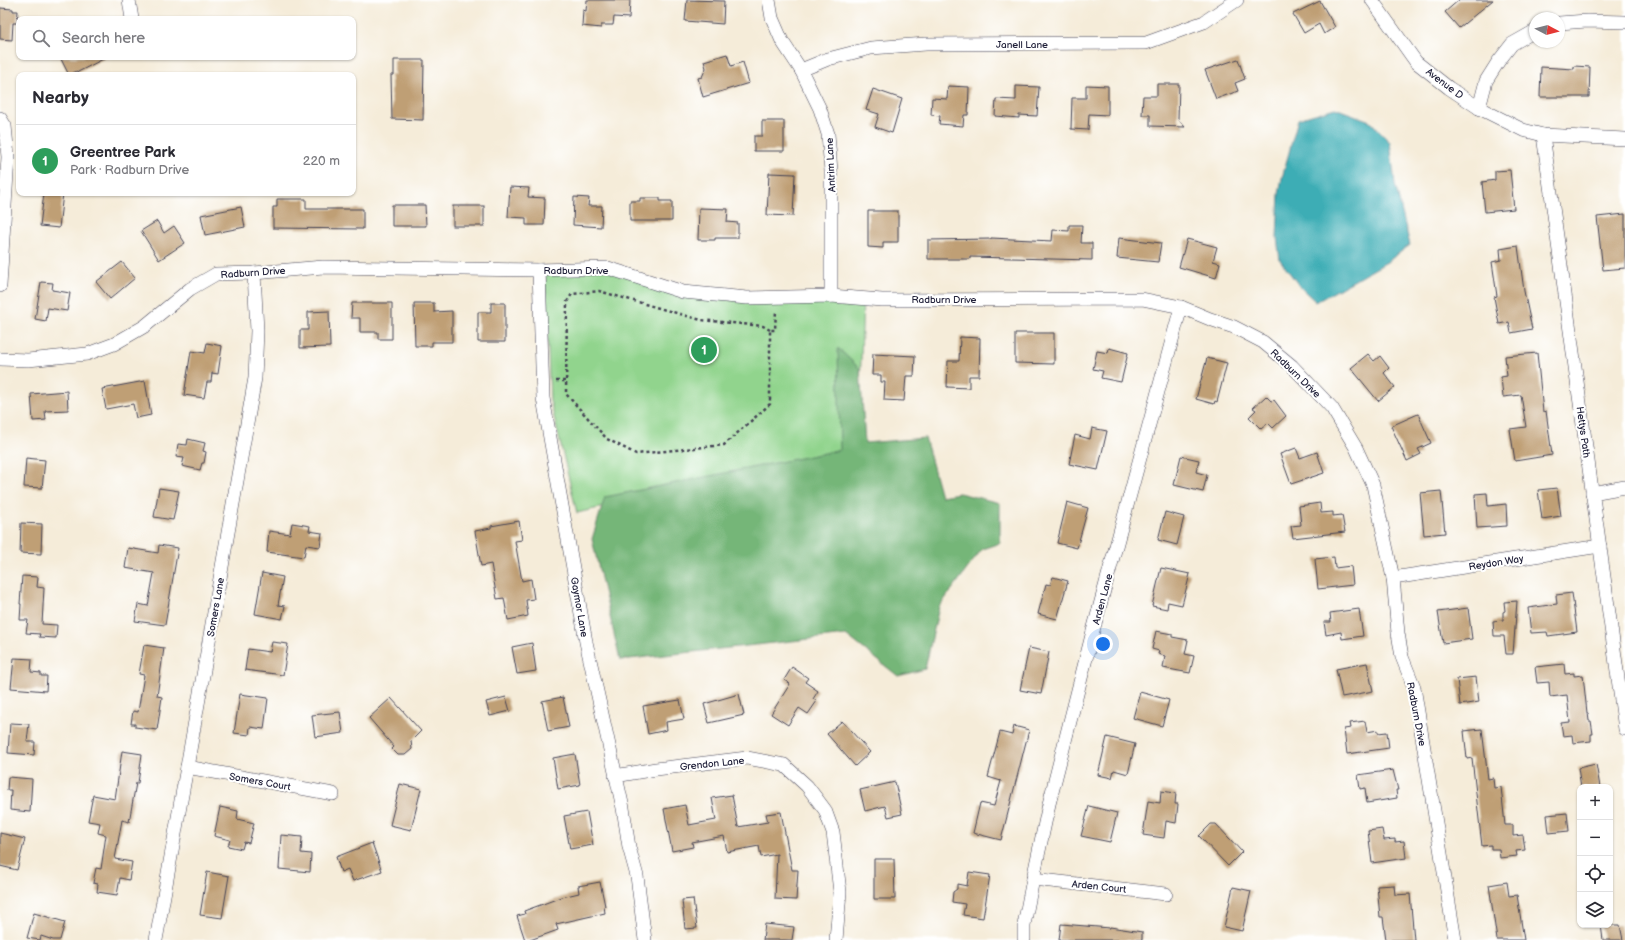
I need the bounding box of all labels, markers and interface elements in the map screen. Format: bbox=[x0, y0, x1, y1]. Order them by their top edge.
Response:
north arrow bbox=[1529, 12, 1565, 48]
search box bbox=[16, 16, 356, 60]
icon: search bbox=[30, 27, 52, 49]
text: Search here bbox=[62, 29, 145, 48]
street label: Janell Lane bbox=[996, 39, 1048, 51]
street label: Avenue D bbox=[1423, 66, 1465, 102]
text: Nearby bbox=[32, 88, 89, 108]
street label: Antrim Lane bbox=[824, 137, 838, 192]
text: Greentree Park bbox=[70, 143, 175, 162]
text: 1 bbox=[42, 153, 48, 169]
text: 220 m bbox=[303, 153, 340, 169]
text: Park · Radburn Drive bbox=[70, 162, 189, 178]
street label: Radburn Drive bbox=[220, 265, 286, 281]
street label: Radburn Drive bbox=[543, 265, 609, 277]
street label: Radburn Drive bbox=[911, 294, 977, 306]
pin: 1 bbox=[691, 335, 717, 365]
street label: Radburn Drive bbox=[1268, 347, 1323, 401]
street label: Hettys Path bbox=[1573, 406, 1593, 459]
street label: Reydon Way bbox=[1468, 553, 1525, 573]
street label: Arden Lane bbox=[1090, 572, 1116, 626]
street label: Gaymor Lane bbox=[568, 576, 590, 638]
street label: Somers Lane bbox=[205, 577, 227, 638]
your location bbox=[1093, 634, 1113, 654]
street label: Radburn Drive bbox=[1404, 681, 1428, 747]
street label: Grendon Lane bbox=[679, 755, 745, 773]
street label: Somers Court bbox=[228, 771, 292, 793]
map controls bbox=[1577, 784, 1613, 928]
button: + bbox=[1577, 784, 1613, 820]
button: − bbox=[1577, 820, 1613, 856]
button: locate bbox=[1577, 856, 1613, 892]
street label: Arden Court bbox=[1071, 878, 1127, 896]
button: layers bbox=[1577, 892, 1613, 928]

